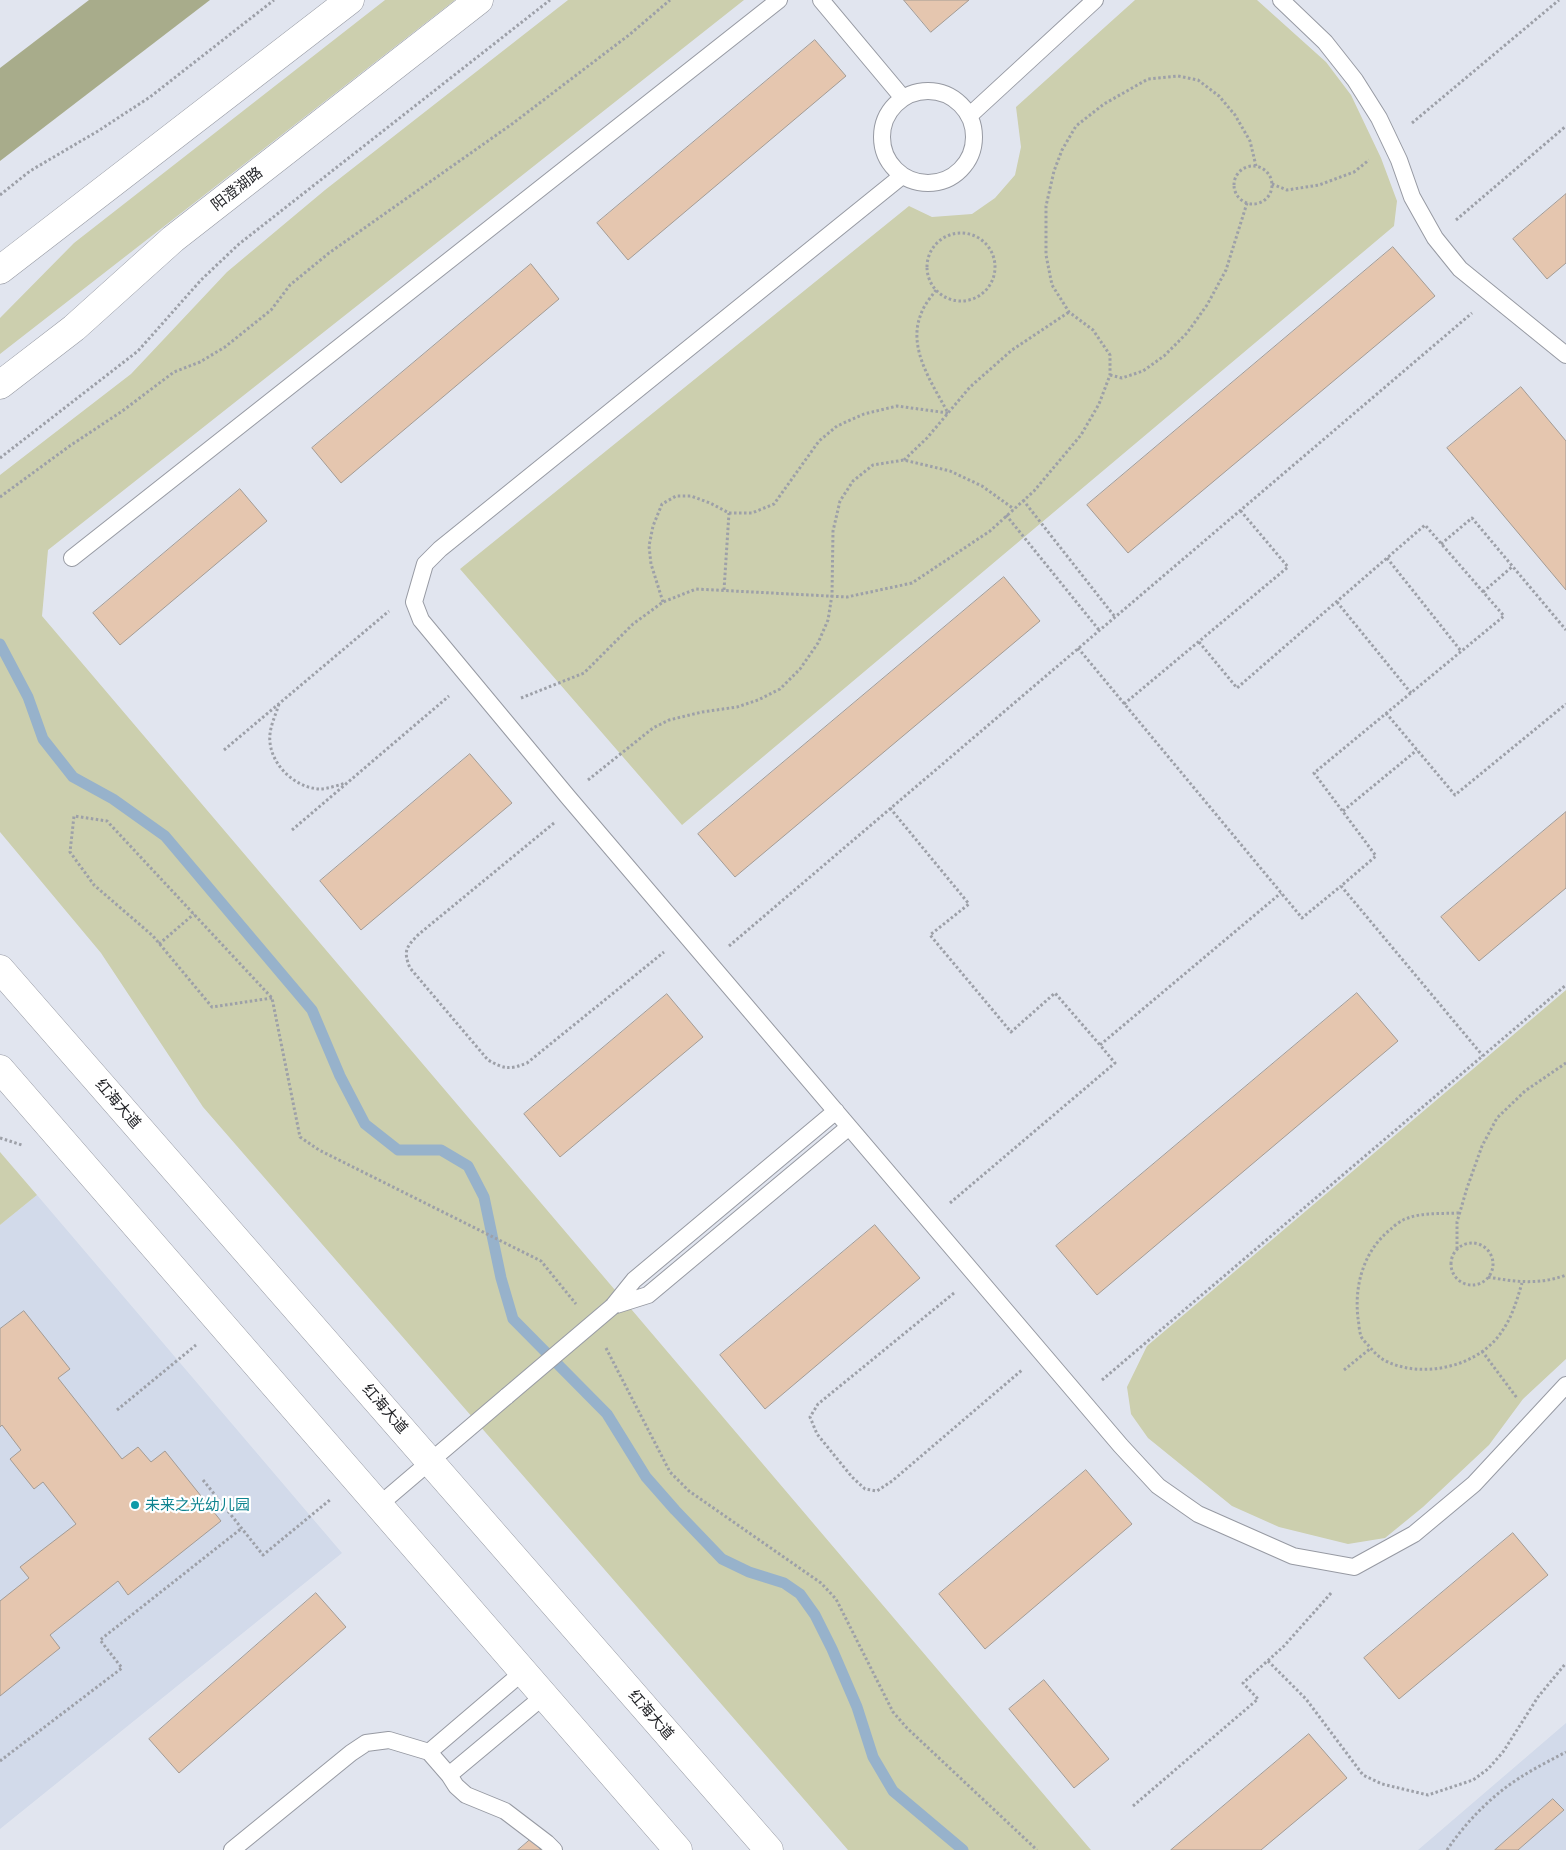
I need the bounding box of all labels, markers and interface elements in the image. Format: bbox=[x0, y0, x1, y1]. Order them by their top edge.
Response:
street label: 阳澄湖路 bbox=[208, 163, 266, 215]
street label: 红海大道 bbox=[92, 1075, 144, 1133]
street label: 红海大道 bbox=[359, 1380, 411, 1438]
place label: 未来之光幼儿园 bbox=[145, 1496, 250, 1514]
marker: 未来之光幼儿园 bbox=[129, 1499, 141, 1511]
street label: 红海大道 bbox=[625, 1686, 677, 1744]

